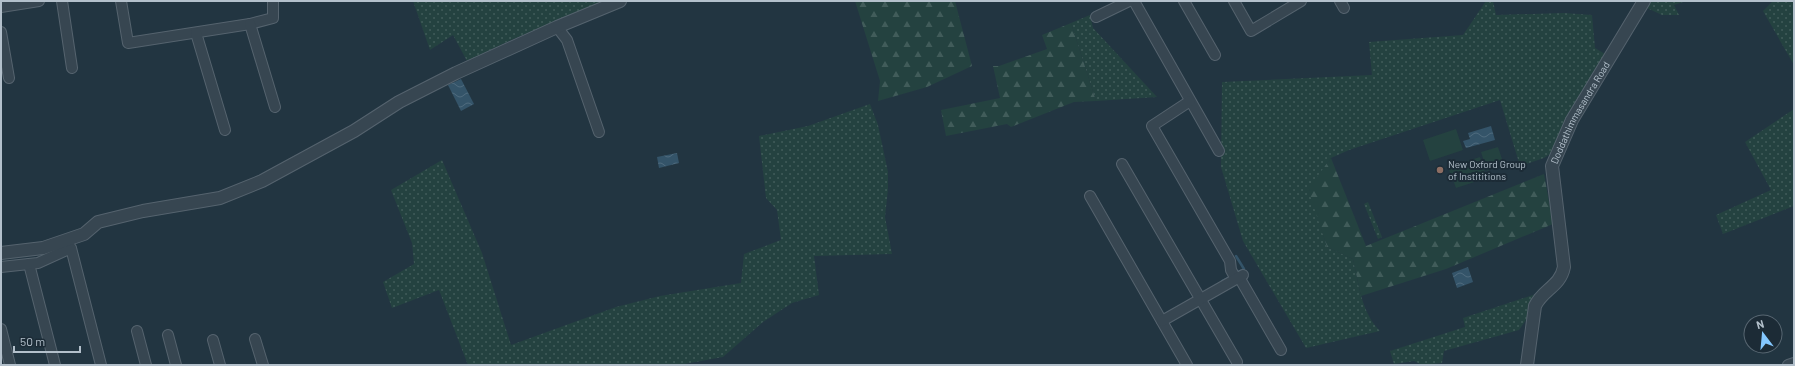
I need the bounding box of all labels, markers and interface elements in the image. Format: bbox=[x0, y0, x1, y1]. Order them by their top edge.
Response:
street label: Doddathimmasandra Road bbox=[1548, 59, 1612, 166]
place label: New Oxford Group of Instititions bbox=[1448, 158, 1526, 182]
marker: New Oxford Group of Instititions bbox=[1435, 165, 1445, 175]
north arrow bbox=[1743, 314, 1783, 354]
text: N bbox=[1755, 317, 1765, 331]
scale bar bbox=[14, 328, 80, 354]
text: 50 m bbox=[20, 334, 45, 348]

